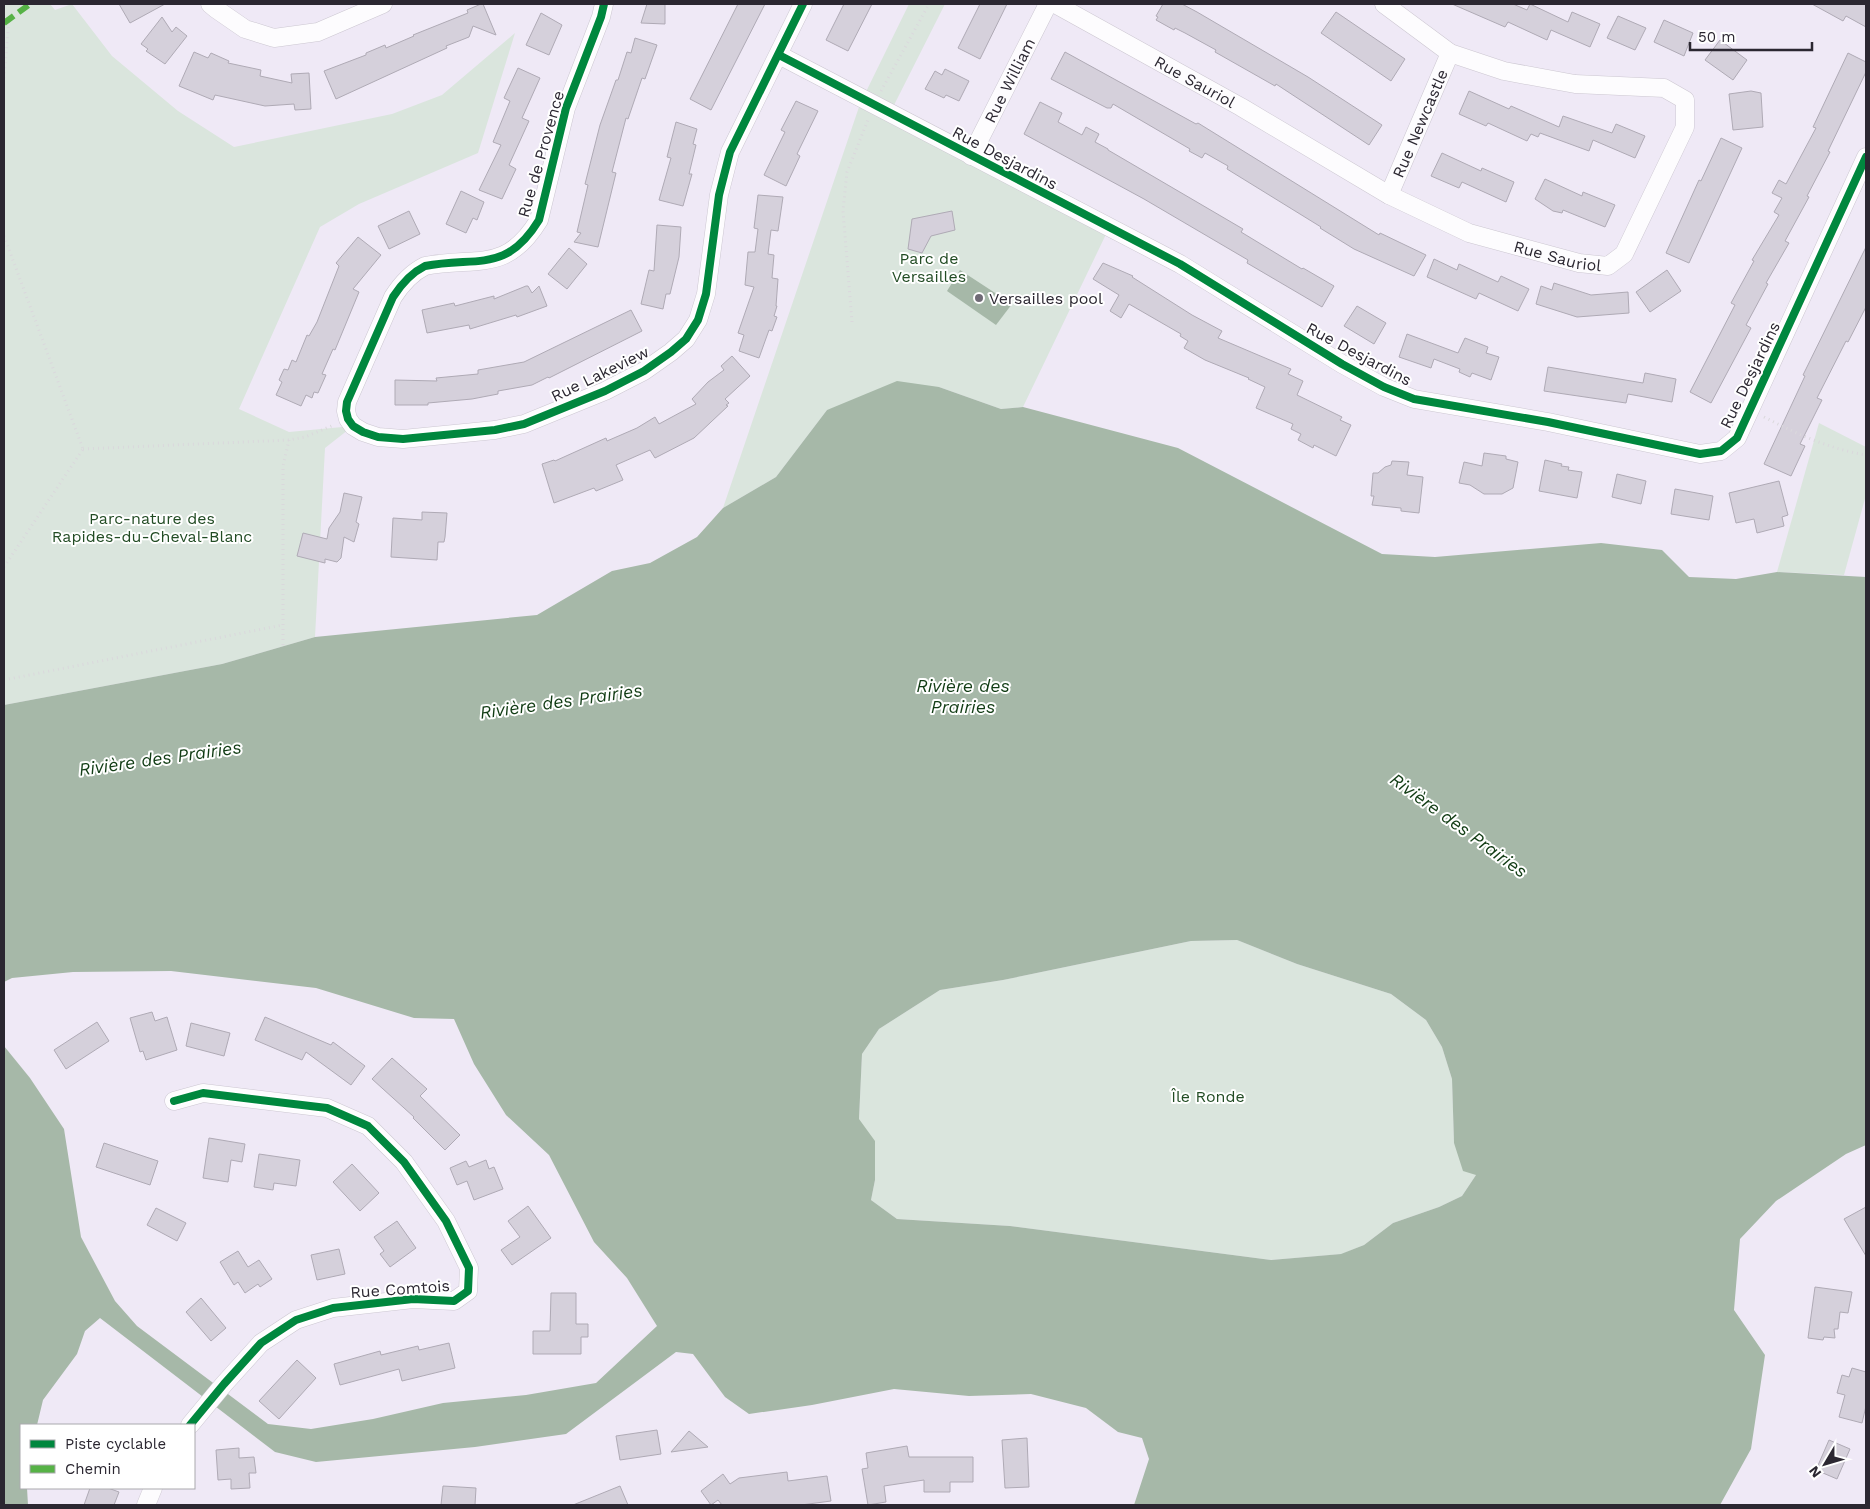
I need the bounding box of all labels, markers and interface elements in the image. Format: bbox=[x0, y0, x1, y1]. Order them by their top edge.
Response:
scale bar bbox=[1690, 20, 1812, 52]
text: 50 m bbox=[1698, 28, 1735, 46]
street label: Rue William bbox=[980, 35, 1039, 126]
street label: Rue Sauriol bbox=[1151, 52, 1239, 112]
street label: Rue Newcastle bbox=[1388, 66, 1451, 180]
street label: Rue de Provence bbox=[514, 88, 568, 220]
street label: Rue Desjardins bbox=[949, 122, 1061, 194]
street label: Rue Sauriol bbox=[1512, 236, 1602, 275]
park label: Parc de Versailles bbox=[892, 249, 966, 286]
place label: Versailles pool bbox=[989, 289, 1103, 308]
marker: Versailles pool bbox=[973, 292, 985, 304]
street label: Rue Desjardins bbox=[1303, 318, 1415, 390]
street label: Rue Desjardins bbox=[1716, 319, 1784, 431]
street label: Rue Lakeview bbox=[548, 342, 652, 406]
park label: Parc-nature des Rapides-du-Cheval-Blanc bbox=[52, 509, 252, 546]
water label: Rivière des Prairies bbox=[916, 675, 1010, 717]
water label: Rivière des Prairies bbox=[478, 679, 644, 723]
water label: Rivière des Prairies bbox=[77, 736, 243, 780]
water label: Rivière des Prairies bbox=[1386, 768, 1532, 882]
park label: Île Ronde bbox=[1170, 1087, 1245, 1106]
street label: Rue Comtois bbox=[350, 1276, 450, 1302]
legend bbox=[20, 1424, 195, 1489]
text: Piste cyclable bbox=[65, 1435, 166, 1453]
north arrow bbox=[1800, 1439, 1850, 1489]
text: Chemin bbox=[65, 1460, 121, 1478]
text: N bbox=[1805, 1463, 1824, 1481]

